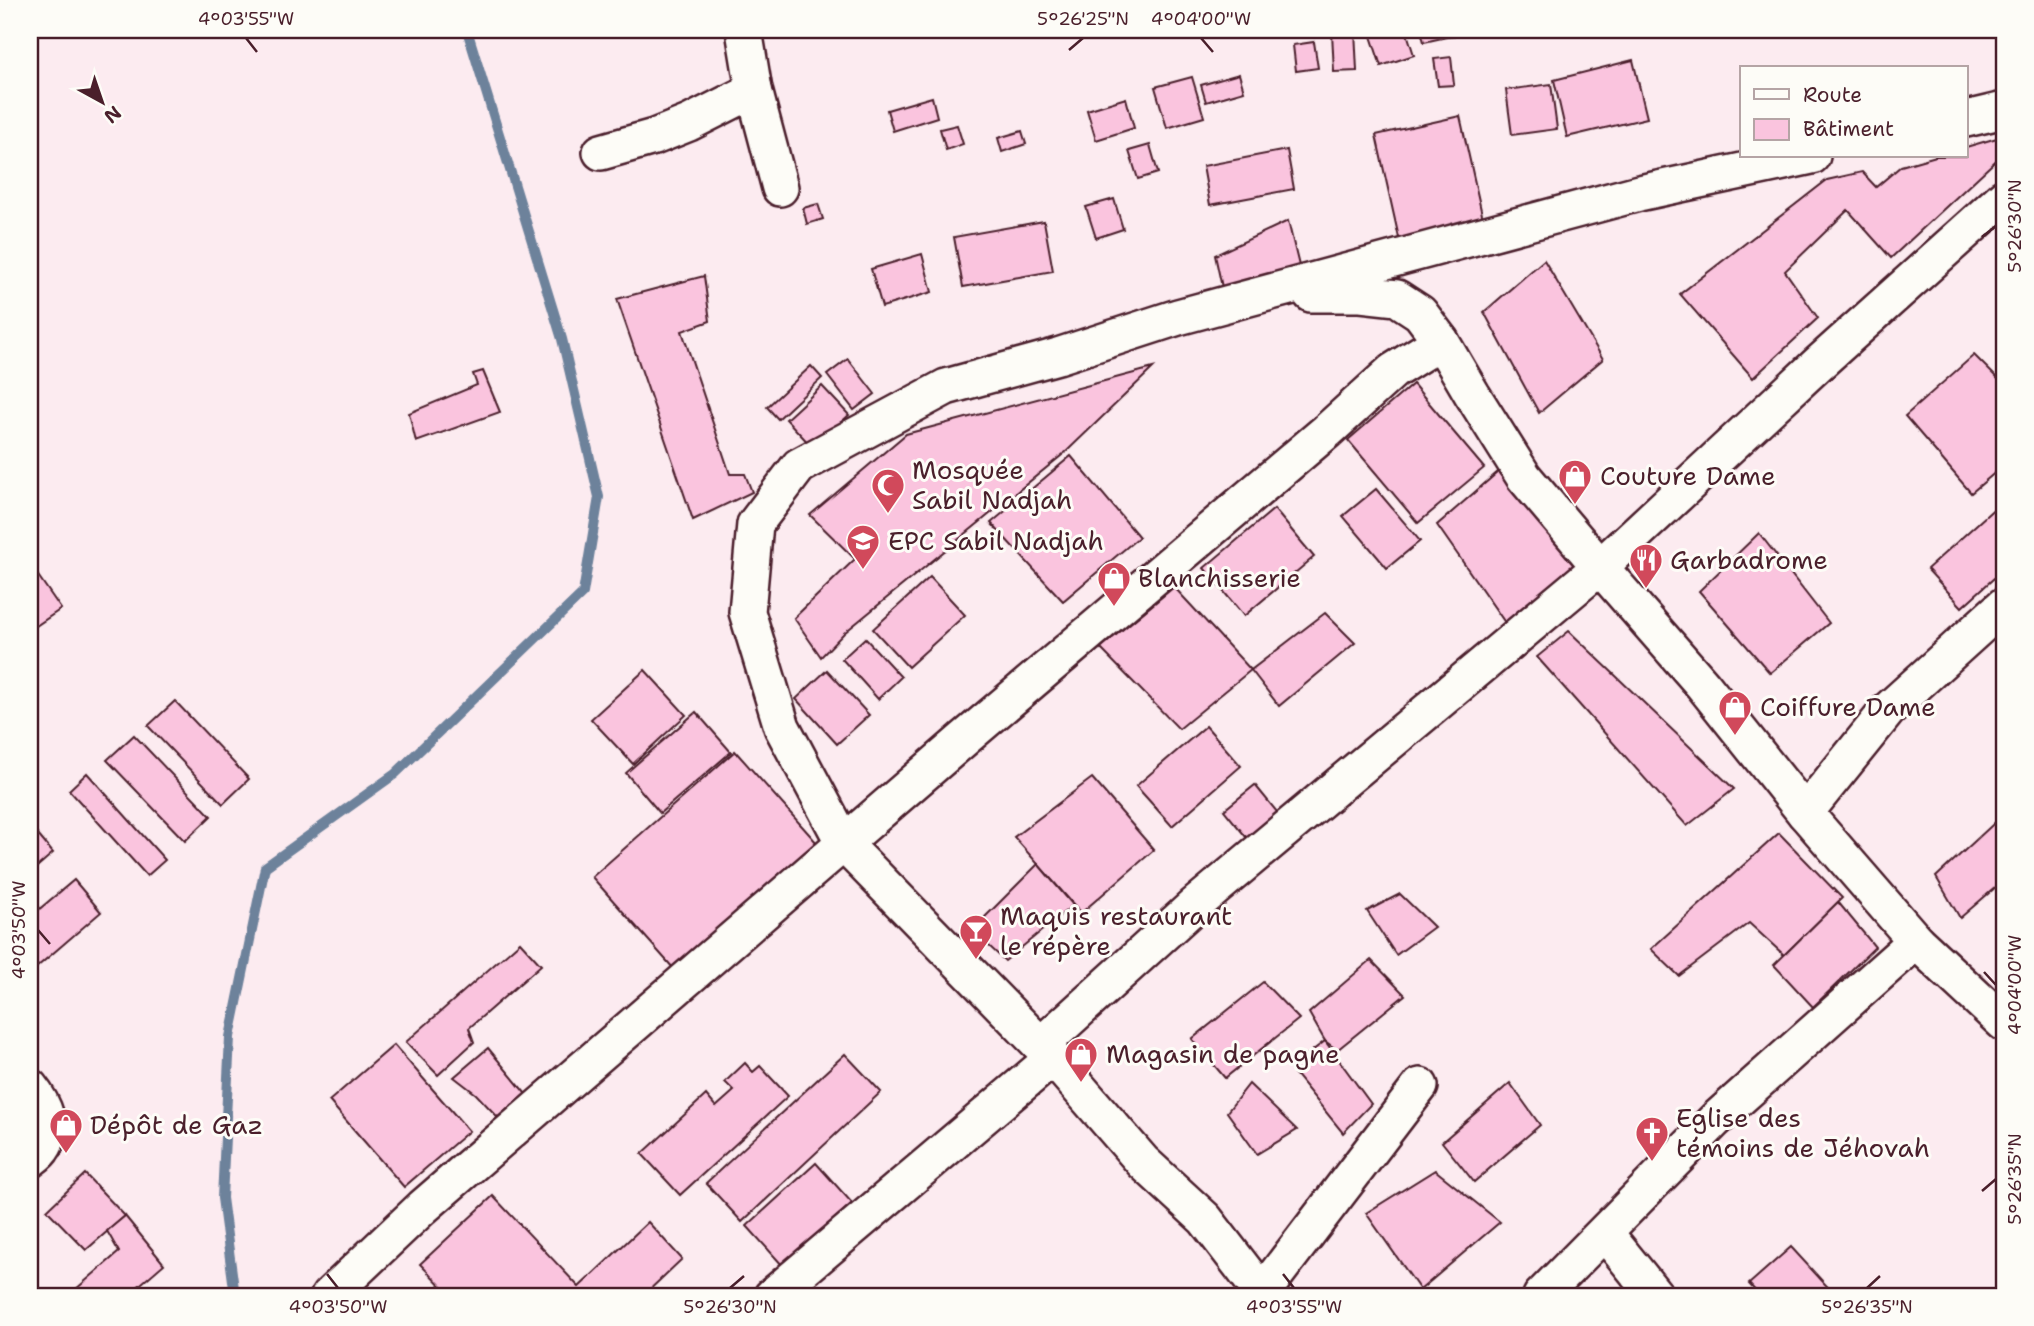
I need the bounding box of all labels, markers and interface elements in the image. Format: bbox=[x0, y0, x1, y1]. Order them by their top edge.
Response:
text: 4°03'55"W bbox=[198, 7, 294, 31]
text: 5°26'25"N bbox=[1037, 7, 1129, 31]
text: 4°04'00"W bbox=[1151, 7, 1251, 31]
north arrow bbox=[66, 66, 136, 136]
legend bbox=[1740, 66, 1968, 158]
text: Route bbox=[1803, 81, 1862, 109]
text: N bbox=[99, 100, 126, 129]
text: Bâtiment bbox=[1803, 115, 1894, 143]
text: 5°26'30"N bbox=[2003, 179, 2027, 273]
place label: Mosquée Sabil Nadjah bbox=[912, 452, 1072, 517]
shop icon: Couture Dame bbox=[1556, 457, 1594, 506]
place label: Couture Dame bbox=[1600, 458, 1776, 493]
mosque icon: Mosquée Sabil Nadjah bbox=[869, 466, 907, 515]
school or university icon: EPC Sabil Nadjah bbox=[844, 522, 882, 571]
place label: EPC Sabil Nadjah bbox=[888, 523, 1104, 558]
restaurant icon: Garbadrome bbox=[1627, 541, 1665, 590]
place label: Garbadrome bbox=[1670, 542, 1828, 577]
shop icon: Blanchisserie bbox=[1095, 559, 1133, 608]
place label: Blanchisserie bbox=[1138, 560, 1301, 595]
shop icon: Coiffure Dame bbox=[1716, 688, 1754, 737]
place label: Coiffure Dame bbox=[1760, 689, 1936, 724]
text: 4°03'50"W bbox=[7, 881, 31, 979]
place label: Maquis restaurant le répère bbox=[1000, 898, 1232, 963]
bar icon: Maquis restaurant le répère bbox=[957, 912, 995, 961]
text: 4°04'00"W bbox=[2003, 935, 2027, 1035]
shop icon: Magasin de pagne bbox=[1062, 1035, 1100, 1084]
place label: Magasin de pagne bbox=[1106, 1036, 1340, 1071]
place label: Eglise des témoins de Jéhovah bbox=[1676, 1100, 1930, 1165]
shop icon: Dépôt de Gaz bbox=[47, 1106, 85, 1155]
place label: Dépôt de Gaz bbox=[90, 1107, 263, 1142]
church icon: Eglise des témoins de Jéhovah bbox=[1633, 1114, 1671, 1163]
text: 5°26'35"N bbox=[2003, 1133, 2027, 1225]
text: 4°03'50"W bbox=[289, 1295, 387, 1319]
text: 5°26'30"N bbox=[683, 1295, 777, 1319]
text: 4°03'55"W bbox=[1246, 1295, 1342, 1319]
text: 5°26'35"N bbox=[1821, 1295, 1913, 1319]

